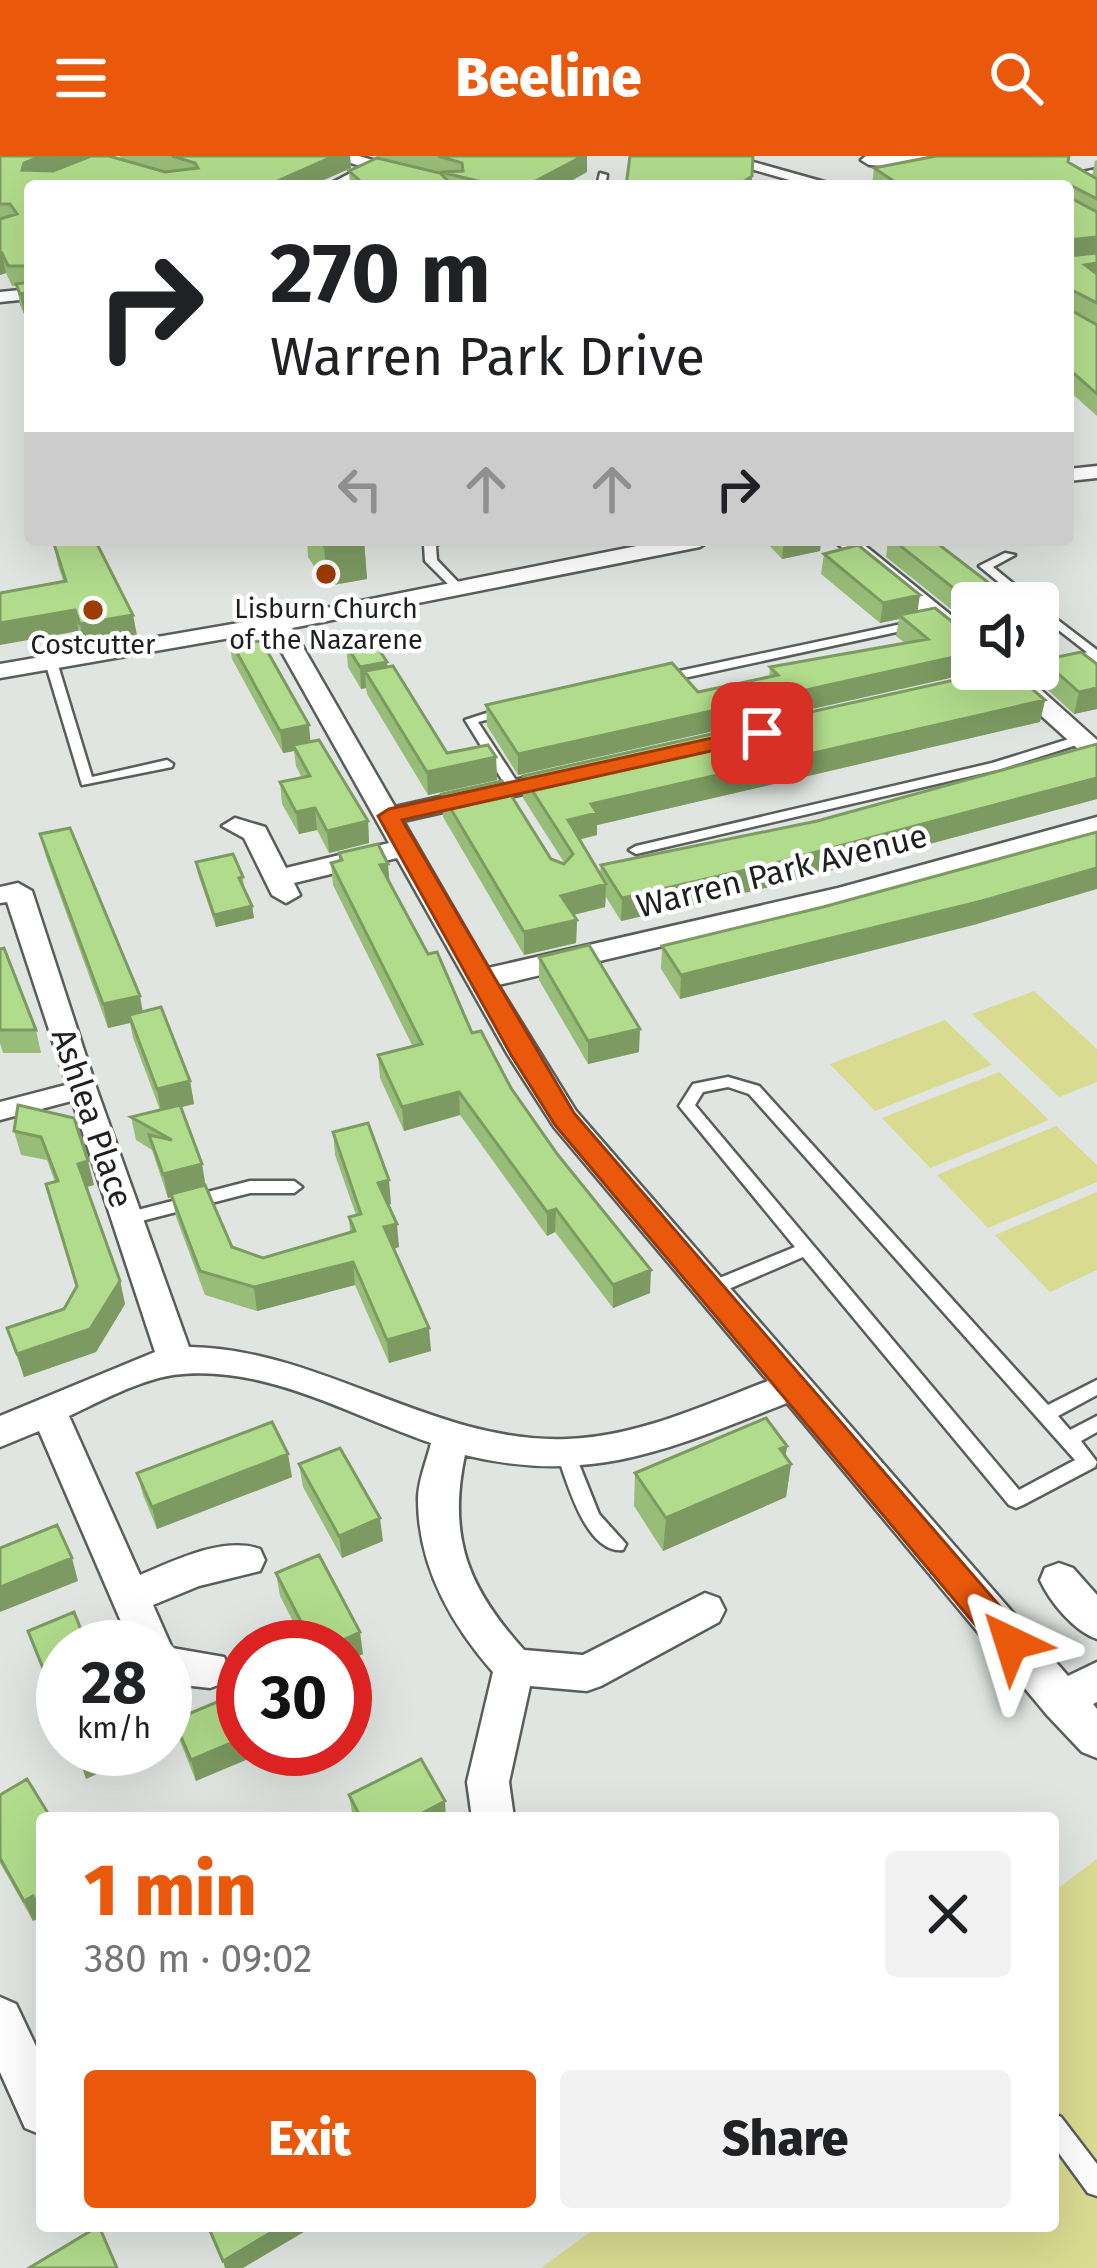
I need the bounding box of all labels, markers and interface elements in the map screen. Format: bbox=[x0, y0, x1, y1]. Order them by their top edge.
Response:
icon: menu bbox=[48, 45, 114, 111]
icon: search bbox=[983, 45, 1049, 111]
text: Beeline bbox=[456, 46, 641, 110]
text: 270 m bbox=[270, 223, 491, 324]
icon: right bbox=[72, 228, 228, 384]
text: Warren Park Drive bbox=[270, 325, 705, 389]
icon: left bbox=[327, 456, 393, 522]
icon: ahead bbox=[453, 456, 519, 522]
icon: ahead bbox=[579, 456, 645, 522]
icon: right bbox=[705, 456, 771, 522]
marker: Lisburn Church of the Nazarene bbox=[313, 561, 339, 587]
map controls bbox=[951, 582, 1059, 690]
button: sound bbox=[951, 582, 1059, 690]
place label: Lisburn Church of the Nazarene bbox=[229, 593, 423, 656]
marker: Costcutter bbox=[80, 597, 106, 623]
place label: Costcutter bbox=[31, 629, 156, 661]
pin bbox=[711, 682, 813, 784]
icon: arrive bbox=[729, 700, 795, 766]
street label: Warren Park Avenue bbox=[633, 816, 931, 926]
street label: Ashlea Place bbox=[43, 1023, 141, 1213]
position arrow bbox=[948, 1580, 1074, 1706]
speed limit sign: 30 bbox=[216, 1620, 372, 1776]
text: 28 bbox=[81, 1647, 147, 1719]
text: km/h bbox=[77, 1710, 151, 1746]
text: 1 min bbox=[84, 1848, 257, 1934]
button: close bbox=[885, 1851, 1011, 1977]
text: 380 m · 09:02 bbox=[84, 1936, 312, 1982]
button: Exit bbox=[84, 2070, 536, 2208]
button: Share bbox=[560, 2070, 1011, 2208]

